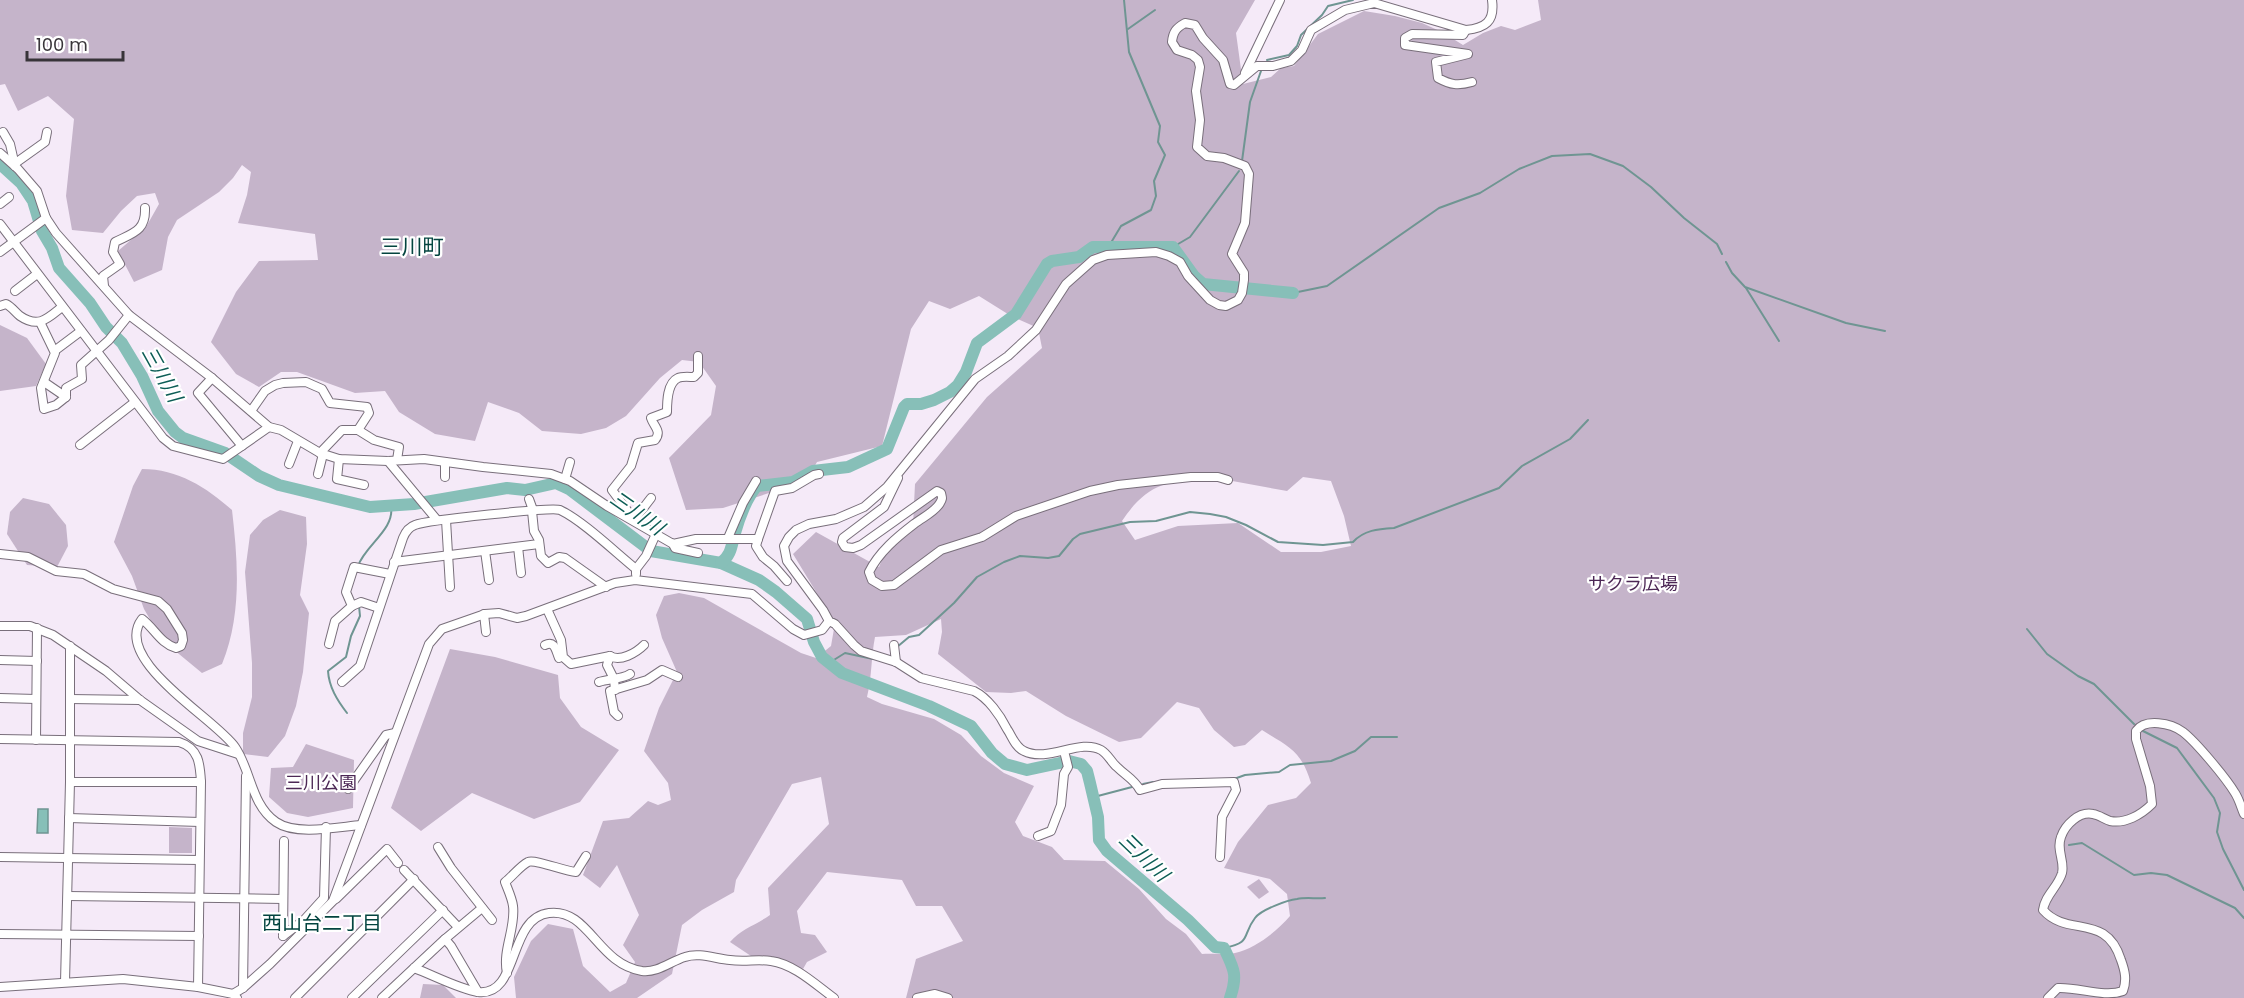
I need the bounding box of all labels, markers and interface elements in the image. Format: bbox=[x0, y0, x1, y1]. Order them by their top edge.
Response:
scale bar bbox=[27, 24, 123, 62]
text: 100 m bbox=[36, 32, 88, 57]
district label: 三川町 bbox=[381, 232, 444, 261]
water label: 三川川 bbox=[135, 341, 190, 409]
water label: 三川川 bbox=[604, 484, 671, 543]
park label: サクラ広場 bbox=[1588, 571, 1678, 596]
park label: 三川公園 bbox=[285, 770, 357, 795]
water label: 三川川 bbox=[1113, 826, 1177, 889]
district label: 西山台二丁目 bbox=[262, 909, 382, 937]

